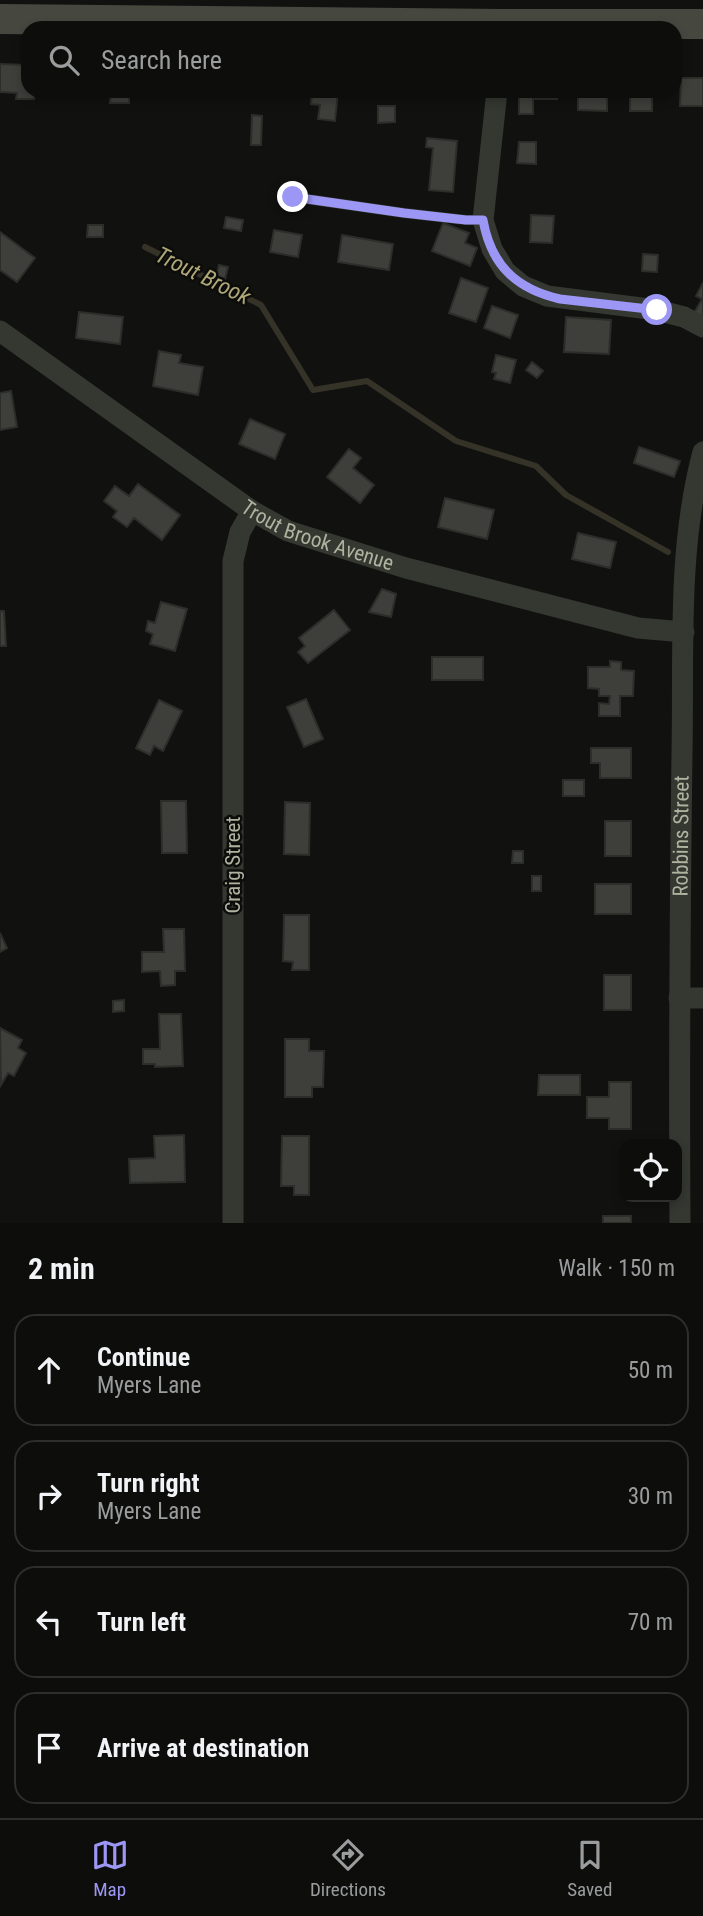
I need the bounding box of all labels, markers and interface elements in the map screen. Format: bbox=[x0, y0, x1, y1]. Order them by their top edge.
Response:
search box bbox=[21, 21, 682, 98]
icon: search bbox=[45, 41, 83, 79]
text: Search here bbox=[101, 45, 222, 75]
route end bbox=[277, 181, 308, 212]
water label: Trout Brook bbox=[151, 241, 256, 311]
route start bbox=[641, 294, 672, 325]
street label: Trout Brook Avenue bbox=[236, 495, 397, 575]
street label: Robbins Street bbox=[668, 775, 694, 897]
street label: Craig Street bbox=[221, 816, 245, 914]
map controls bbox=[619, 1139, 682, 1202]
button: locate bbox=[619, 1139, 682, 1202]
text: 2 min bbox=[28, 1251, 95, 1286]
text: Walk · 150 m bbox=[558, 1255, 675, 1282]
text: Continue bbox=[97, 1342, 190, 1372]
icon: ahead bbox=[30, 1351, 68, 1389]
text: 50 m bbox=[628, 1357, 673, 1384]
text: Myers Lane bbox=[97, 1372, 201, 1399]
text: Turn right bbox=[97, 1468, 199, 1498]
icon: right bbox=[30, 1477, 68, 1515]
text: 30 m bbox=[628, 1483, 673, 1510]
text: Myers Lane bbox=[97, 1498, 201, 1525]
icon: left bbox=[30, 1603, 68, 1641]
text: Turn left bbox=[97, 1607, 186, 1637]
text: 70 m bbox=[628, 1609, 673, 1636]
icon: arrive bbox=[30, 1729, 68, 1767]
text: Arrive at destination bbox=[97, 1733, 309, 1763]
tab: Map bbox=[91, 1836, 129, 1901]
tab: Directions bbox=[310, 1836, 386, 1901]
tab: Saved bbox=[567, 1836, 612, 1901]

